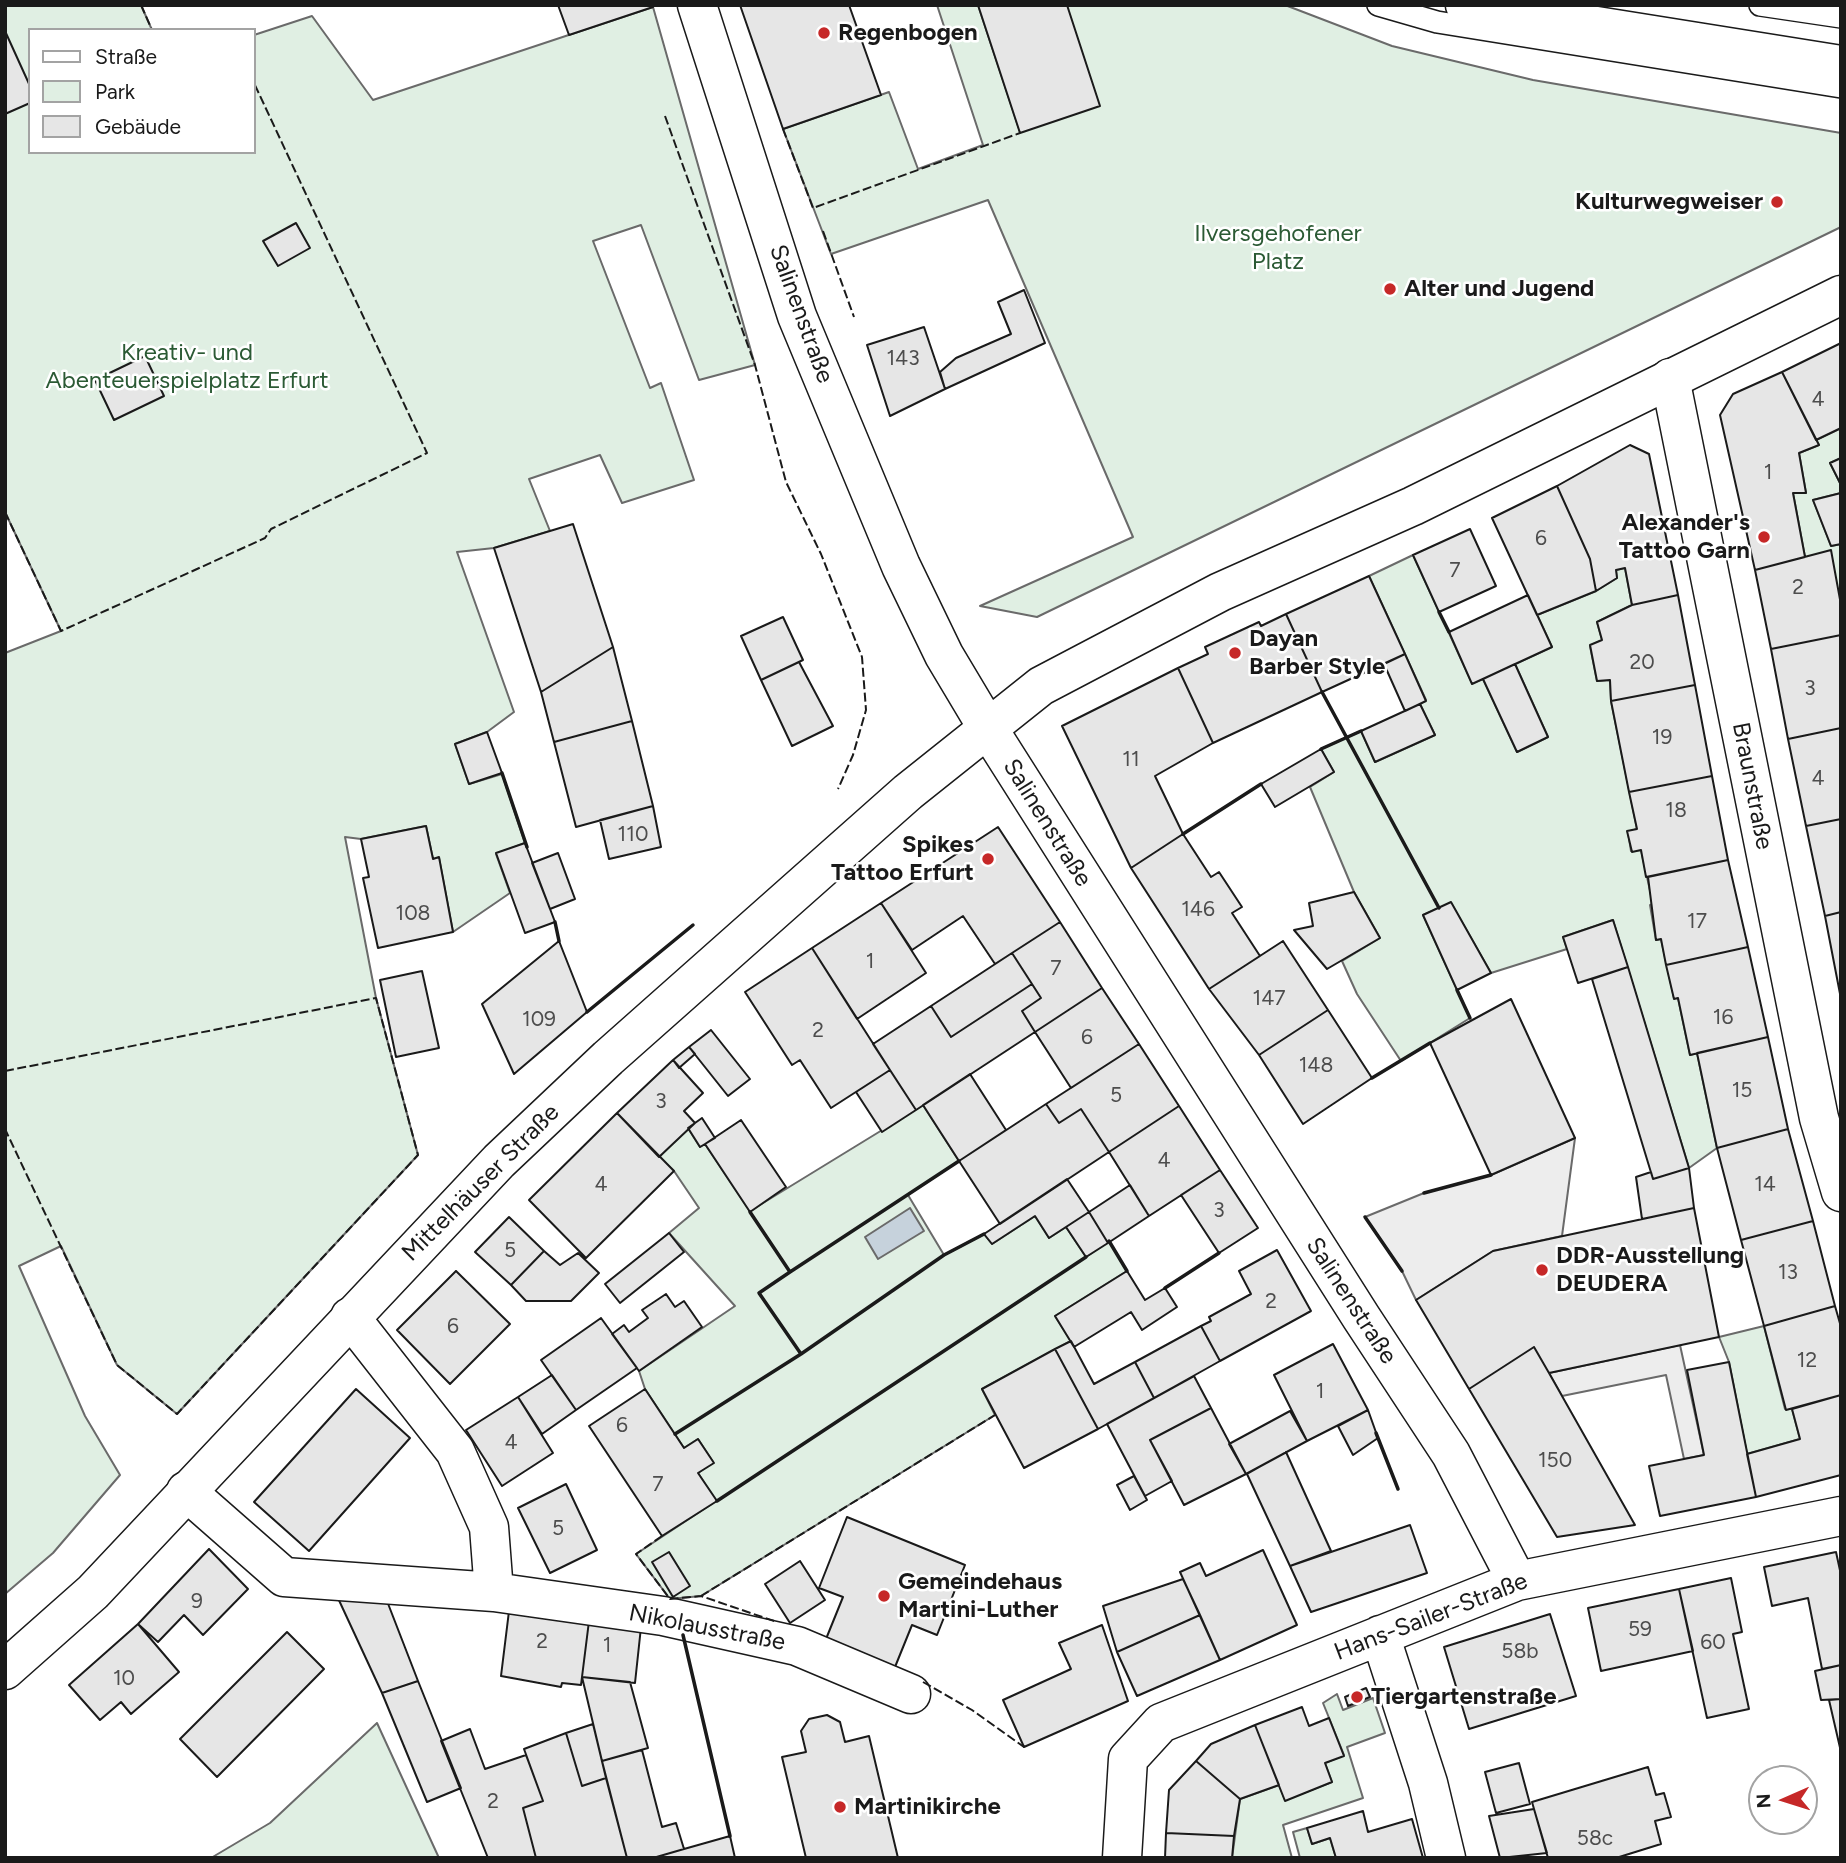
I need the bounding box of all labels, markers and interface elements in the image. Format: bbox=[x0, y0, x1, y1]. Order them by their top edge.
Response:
place label: Regenbogen bbox=[838, 19, 978, 47]
marker: Regenbogen bbox=[816, 25, 832, 41]
legend bbox=[28, 28, 256, 154]
text: Straße bbox=[95, 44, 157, 69]
text: Park bbox=[95, 79, 135, 104]
text: Gebäude bbox=[95, 114, 181, 139]
place label: Kulturwegweiser bbox=[1575, 188, 1763, 216]
marker: Kulturwegweiser bbox=[1769, 194, 1785, 210]
park label: Ilversgehofener Platz bbox=[1194, 220, 1362, 276]
street label: Salinenstraße bbox=[763, 241, 839, 387]
place label: Alter und Jugend bbox=[1404, 275, 1594, 303]
marker: Alter und Jugend bbox=[1382, 281, 1398, 297]
park label: Kreativ- und Abenteuerspielplatz Erfurt bbox=[45, 339, 329, 395]
house number: 143 bbox=[886, 346, 920, 372]
house number: 4 bbox=[1811, 387, 1825, 413]
house number: 1 bbox=[1764, 460, 1772, 486]
place label: Alexander's Tattoo Garn bbox=[1619, 509, 1750, 565]
house number: 6 bbox=[1535, 526, 1547, 552]
marker: Alexander's Tattoo Garn bbox=[1756, 529, 1772, 545]
house number: 7 bbox=[1449, 558, 1461, 584]
house number: 2 bbox=[1792, 575, 1804, 601]
place label: Dayan Barber Style bbox=[1249, 625, 1385, 681]
marker: Dayan Barber Style bbox=[1227, 645, 1243, 661]
house number: 20 bbox=[1629, 650, 1655, 676]
house number: 3 bbox=[1804, 676, 1816, 702]
street label: Braunstraße bbox=[1726, 720, 1778, 852]
house number: 19 bbox=[1652, 725, 1672, 751]
house number: 11 bbox=[1122, 747, 1140, 773]
street label: Salinenstraße bbox=[996, 754, 1098, 892]
house number: 4 bbox=[1811, 766, 1825, 792]
house number: 18 bbox=[1665, 798, 1687, 824]
house number: 110 bbox=[618, 822, 648, 848]
place label: Spikes Tattoo Erfurt bbox=[831, 831, 974, 887]
marker: Spikes Tattoo Erfurt bbox=[980, 851, 996, 867]
house number: 146 bbox=[1181, 897, 1215, 923]
house number: 108 bbox=[395, 901, 431, 927]
house number: 17 bbox=[1687, 909, 1707, 935]
house number: 1 bbox=[866, 949, 874, 975]
house number: 7 bbox=[1050, 956, 1062, 982]
house number: 147 bbox=[1253, 986, 1285, 1012]
house number: 16 bbox=[1713, 1005, 1733, 1031]
house number: 109 bbox=[522, 1007, 556, 1033]
house number: 2 bbox=[812, 1018, 824, 1044]
house number: 6 bbox=[1081, 1025, 1093, 1051]
house number: 148 bbox=[1299, 1053, 1333, 1079]
house number: 15 bbox=[1732, 1078, 1752, 1104]
house number: 5 bbox=[1110, 1083, 1122, 1109]
house number: 3 bbox=[655, 1089, 667, 1115]
street label: Mittelhäuser Straße bbox=[396, 1098, 566, 1268]
house number: 4 bbox=[1157, 1148, 1171, 1174]
house number: 4 bbox=[594, 1172, 608, 1198]
house number: 14 bbox=[1754, 1172, 1776, 1198]
house number: 3 bbox=[1213, 1198, 1225, 1224]
street label: Salinenstraße bbox=[1299, 1232, 1403, 1370]
house number: 5 bbox=[504, 1238, 516, 1264]
place label: DDR-Ausstellung DEUDERA bbox=[1556, 1242, 1744, 1298]
house number: 13 bbox=[1778, 1260, 1798, 1286]
marker: DDR-Ausstellung DEUDERA bbox=[1534, 1262, 1550, 1278]
house number: 2 bbox=[1265, 1289, 1277, 1315]
house number: 6 bbox=[447, 1314, 459, 1340]
house number: 12 bbox=[1797, 1348, 1817, 1374]
house number: 1 bbox=[1316, 1379, 1324, 1405]
house number: 6 bbox=[616, 1413, 628, 1439]
house number: 4 bbox=[504, 1430, 518, 1456]
house number: 150 bbox=[1538, 1448, 1572, 1474]
house number: 7 bbox=[652, 1472, 664, 1498]
house number: 5 bbox=[552, 1516, 564, 1542]
street label: Hans-Sailer-Straße bbox=[1330, 1567, 1532, 1667]
place label: Gemeindehaus Martini-Luther bbox=[898, 1568, 1062, 1624]
marker: Gemeindehaus Martini-Luther bbox=[876, 1588, 892, 1604]
house number: 9 bbox=[191, 1589, 203, 1615]
street label: Nikolausstraße bbox=[626, 1599, 788, 1657]
house number: 59 bbox=[1628, 1617, 1652, 1643]
house number: 2 bbox=[536, 1629, 548, 1655]
house number: 60 bbox=[1700, 1630, 1726, 1656]
house number: 1 bbox=[603, 1633, 611, 1659]
house number: 58b bbox=[1501, 1639, 1539, 1665]
house number: 10 bbox=[113, 1666, 135, 1692]
place label: Tiergartenstraße bbox=[1371, 1683, 1556, 1711]
marker: Tiergartenstraße bbox=[1349, 1689, 1365, 1705]
north arrow bbox=[1748, 1765, 1818, 1835]
house number: 2 bbox=[487, 1789, 499, 1815]
place label: Martinikirche bbox=[854, 1793, 1001, 1821]
text: N bbox=[1752, 1793, 1775, 1809]
marker: Martinikirche bbox=[832, 1799, 848, 1815]
house number: 58c bbox=[1577, 1826, 1613, 1852]

